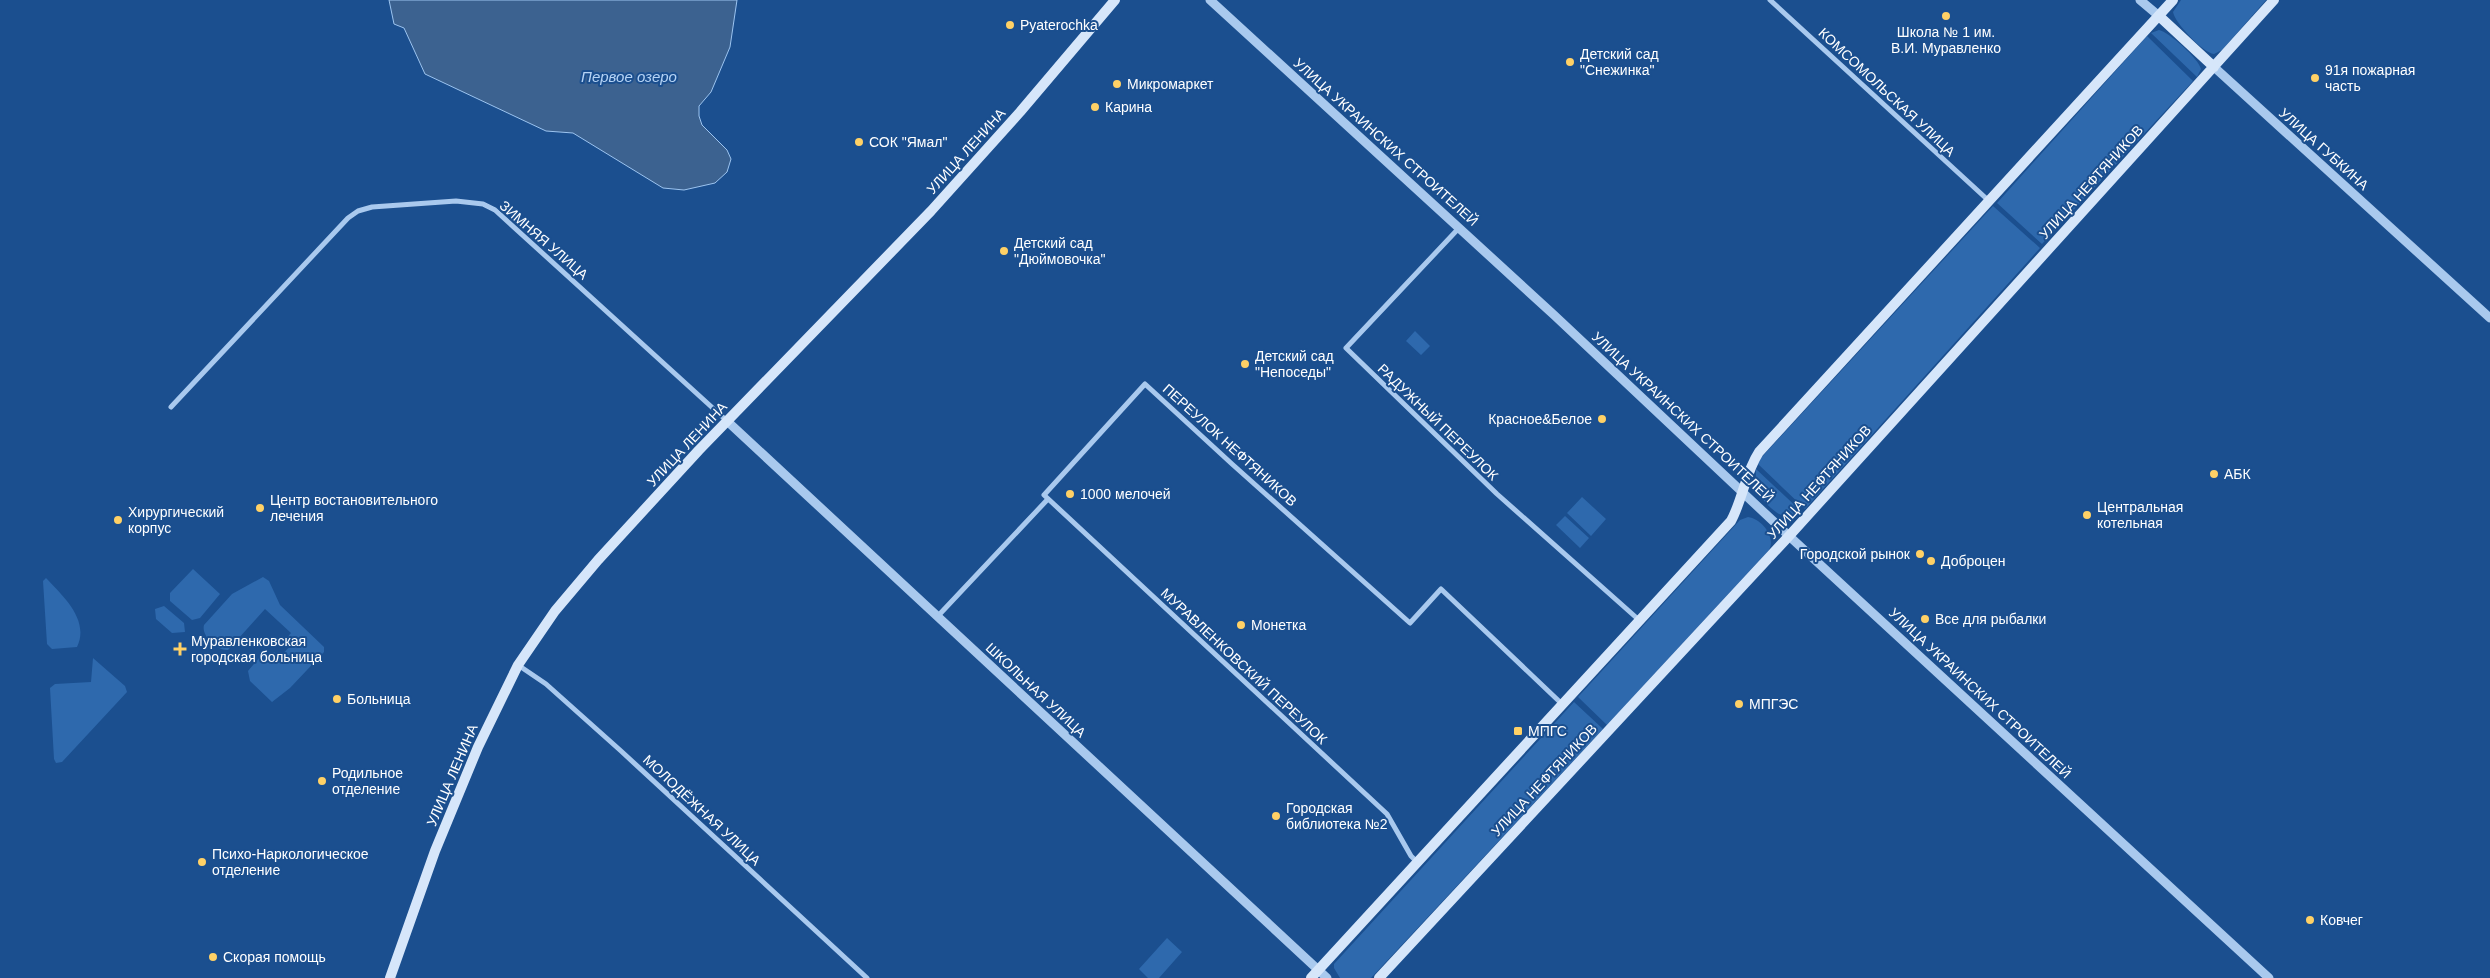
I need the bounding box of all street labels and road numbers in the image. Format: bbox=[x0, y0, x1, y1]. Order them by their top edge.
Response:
street label: КОМСОМОЛЬСКАЯ УЛИЦА bbox=[1815, 25, 1959, 160]
street label: УЛИЦА УКРАИНСКИХ СТРОИТЕЛЕЙ bbox=[1291, 54, 1482, 229]
street label: УЛИЦА ЛЕНИНА bbox=[923, 105, 1009, 197]
street label: УЛИЦА ГУБКИНА bbox=[2276, 105, 2372, 194]
street label: УЛИЦА НЕФТЯНИКОВ bbox=[2036, 122, 2146, 242]
street label: ЗИМНЯЯ УЛИЦА bbox=[497, 197, 592, 283]
street label: УЛИЦА УКРАИНСКИХ СТРОИТЕЛЕЙ bbox=[1589, 328, 1778, 506]
street label: РАДУЖНЫЙ ПЕРЕУЛОК bbox=[1375, 360, 1503, 484]
street label: ПЕРЕУЛОК НЕФТЯНИКОВ bbox=[1160, 381, 1300, 509]
street label: УЛИЦА ЛЕНИНА bbox=[644, 398, 731, 489]
street label: УЛИЦА НЕФТЯНИКОВ bbox=[1764, 422, 1874, 542]
street label: МУРАВЛЕНКОВСКИЙ ПЕРЕУЛОК bbox=[1158, 584, 1332, 748]
street label: УЛИЦА УКРАИНСКИХ СТРОИТЕЛЕЙ bbox=[1886, 604, 2075, 782]
street label: ШКОЛЬНАЯ УЛИЦА bbox=[983, 640, 1090, 741]
street label: УЛИЦА ЛЕНИНА bbox=[423, 721, 481, 828]
street label: УЛИЦА НЕФТЯНИКОВ bbox=[1488, 721, 1600, 839]
street label: МОЛОДЁЖНАЯ УЛИЦА bbox=[640, 751, 765, 869]

